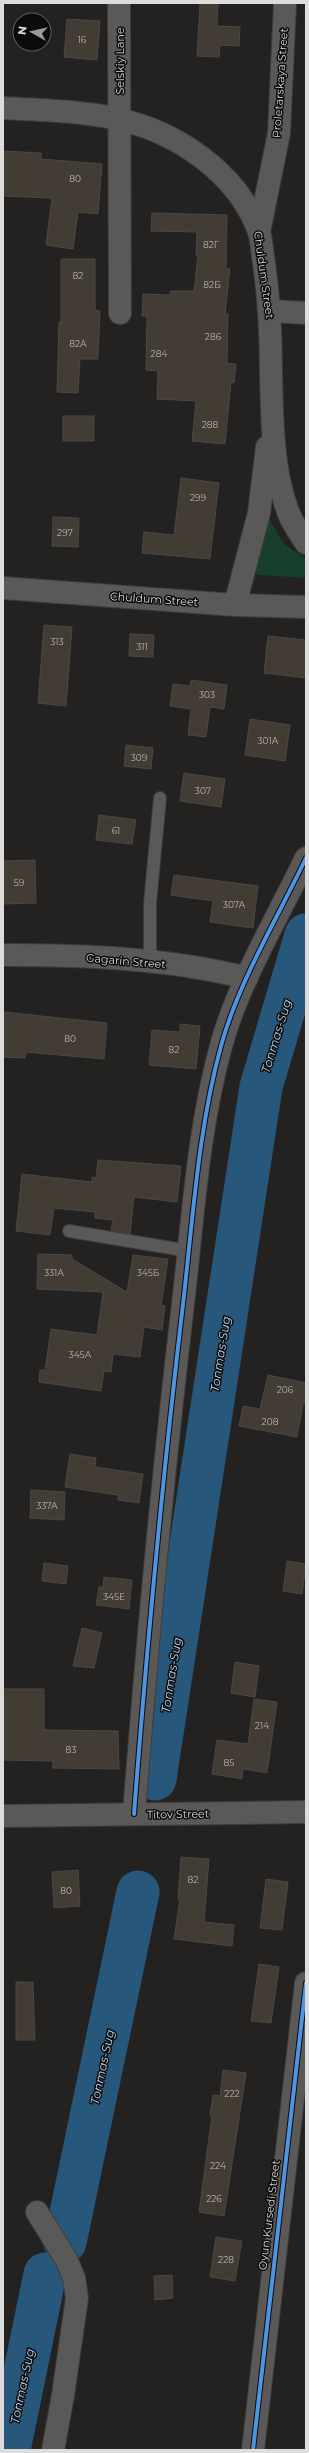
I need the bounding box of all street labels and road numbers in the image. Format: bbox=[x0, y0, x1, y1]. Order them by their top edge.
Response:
street label: Selskiy Lane bbox=[113, 27, 127, 95]
street label: Proletarskaya Street bbox=[269, 27, 291, 138]
street label: Chuldum Street bbox=[251, 230, 277, 320]
street label: Chuldum Street bbox=[109, 589, 199, 609]
street label: Gagarin Street bbox=[86, 951, 167, 972]
street label: Titov Street bbox=[147, 1806, 210, 1822]
street label: Oyun Kursedi Street bbox=[255, 2159, 283, 2271]

